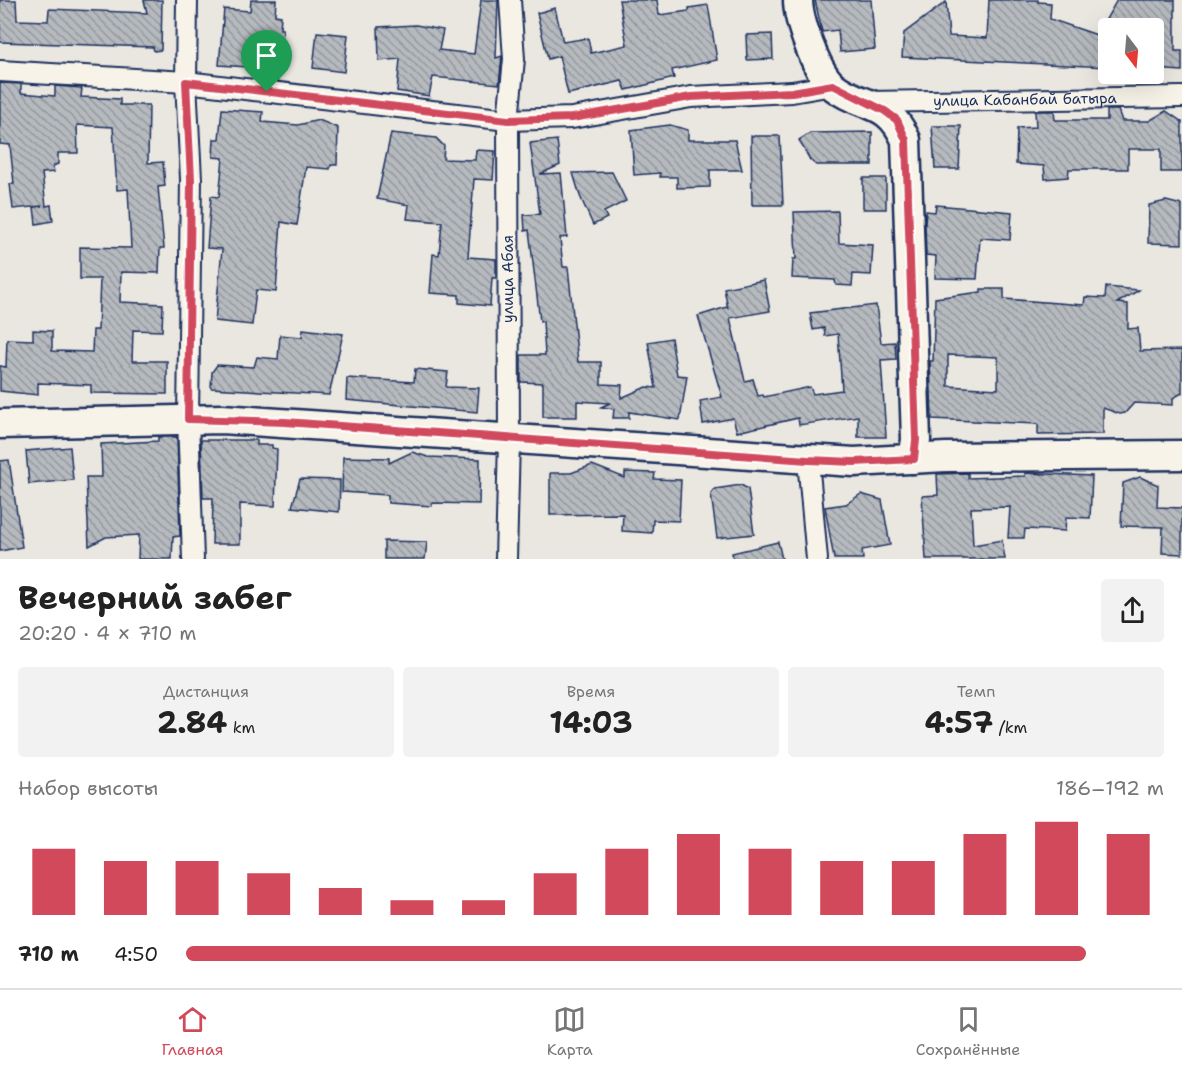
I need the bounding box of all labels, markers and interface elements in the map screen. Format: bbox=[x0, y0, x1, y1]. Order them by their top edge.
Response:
north arrow bbox=[1098, 18, 1164, 84]
map controls bbox=[1098, 18, 1164, 84]
pin bbox=[241, 30, 292, 92]
icon: arrive bbox=[250, 39, 283, 72]
street label: улица Кабанбай батыра bbox=[933, 88, 1118, 111]
street label: улица Абая bbox=[498, 235, 518, 323]
text: Вечерний забег bbox=[18, 575, 292, 620]
button: share bbox=[1101, 579, 1164, 642]
text: 20:20 · 4 × 710 m bbox=[18, 620, 197, 646]
text: Дистанция bbox=[163, 681, 249, 702]
text: Время bbox=[567, 681, 615, 702]
text: Темп bbox=[957, 681, 995, 702]
text: 2.84 bbox=[157, 702, 227, 743]
text: 14:03 bbox=[549, 702, 633, 743]
text: 4:57 bbox=[925, 702, 993, 743]
text: km bbox=[227, 717, 255, 738]
text: /km bbox=[993, 717, 1027, 738]
text: Набор высоты bbox=[18, 775, 158, 801]
text: 186–192 m bbox=[1056, 775, 1164, 801]
text: 710 m bbox=[18, 941, 79, 967]
text: 4:50 bbox=[114, 941, 158, 967]
tab: Главная bbox=[162, 1003, 224, 1060]
tab: Карта bbox=[547, 1003, 593, 1060]
tab: Сохранённые bbox=[916, 1003, 1020, 1060]

